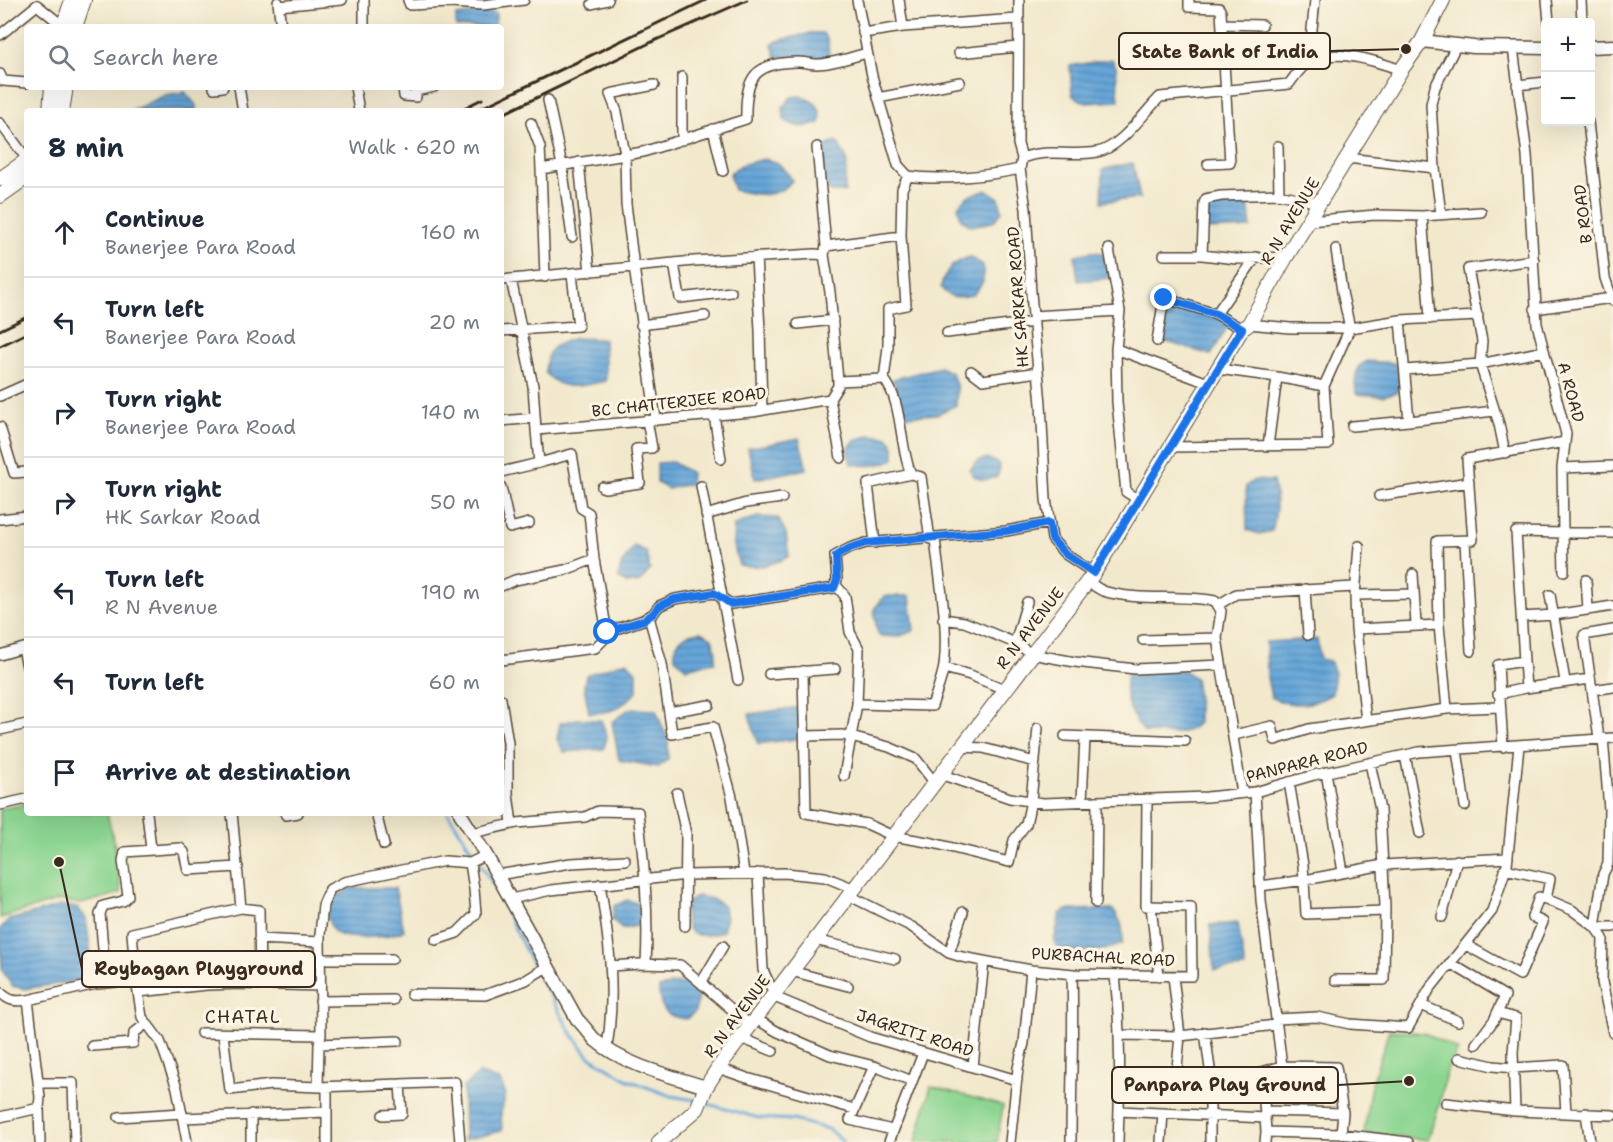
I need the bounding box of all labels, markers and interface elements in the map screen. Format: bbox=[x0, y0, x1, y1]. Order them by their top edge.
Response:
map controls bbox=[1541, 18, 1595, 126]
button: + bbox=[1541, 18, 1595, 72]
search box bbox=[24, 24, 504, 90]
callout: State Bank of India bbox=[1119, 33, 1330, 69]
text: State Bank of India bbox=[1132, 40, 1319, 64]
icon: search bbox=[45, 41, 78, 74]
text: Search here bbox=[93, 43, 219, 72]
button: − bbox=[1541, 72, 1595, 126]
text: 8 min bbox=[48, 130, 124, 165]
text: Walk · 620 m bbox=[348, 134, 480, 160]
street label: R N AVENUE bbox=[1256, 173, 1324, 269]
street label: B ROAD bbox=[1569, 183, 1597, 245]
text: Continue bbox=[105, 205, 205, 234]
icon: ahead bbox=[48, 216, 81, 249]
text: 160 m bbox=[421, 219, 480, 245]
street label: HK SARKAR ROAD bbox=[1003, 226, 1033, 368]
text: Banerjee Para Road bbox=[105, 234, 296, 260]
route end bbox=[1150, 284, 1176, 310]
text: Turn left bbox=[105, 295, 204, 324]
icon: left bbox=[48, 306, 81, 339]
text: 20 m bbox=[429, 309, 480, 335]
text: Banerjee Para Road bbox=[105, 324, 296, 350]
street label: A ROAD bbox=[1553, 360, 1589, 424]
street label: BC CHATTERJEE ROAD bbox=[591, 382, 767, 422]
text: Turn right bbox=[105, 385, 222, 414]
icon: right bbox=[48, 396, 81, 429]
text: 140 m bbox=[421, 399, 480, 425]
text: Banerjee Para Road bbox=[105, 414, 296, 440]
text: Turn right bbox=[105, 475, 222, 504]
icon: right bbox=[48, 486, 81, 519]
text: 50 m bbox=[430, 489, 480, 515]
text: HK Sarkar Road bbox=[105, 504, 261, 530]
text: Turn left bbox=[105, 565, 204, 594]
icon: left bbox=[48, 576, 81, 609]
text: 190 m bbox=[421, 579, 480, 605]
street label: R N AVENUE bbox=[991, 583, 1069, 673]
text: R N Avenue bbox=[105, 594, 218, 620]
route start bbox=[593, 618, 619, 644]
icon: left bbox=[48, 666, 81, 699]
text: Turn left bbox=[105, 668, 204, 697]
text: 60 m bbox=[428, 669, 480, 695]
street label: PANPARA ROAD bbox=[1244, 737, 1370, 787]
icon: arrive bbox=[48, 756, 81, 789]
text: Arrive at destination bbox=[105, 758, 351, 787]
street label: PURBACHAL ROAD bbox=[1031, 943, 1175, 971]
callout: Roybagan Playground bbox=[82, 951, 315, 987]
text: Roybagan Playground bbox=[94, 957, 304, 981]
street label: R N AVENUE bbox=[699, 970, 775, 1062]
street label: JAGRITI ROAD bbox=[854, 1004, 976, 1062]
district label: CHATAL bbox=[205, 1005, 281, 1029]
callout: Panpara Play Ground bbox=[1112, 1067, 1338, 1103]
text: Panpara Play Ground bbox=[1124, 1073, 1326, 1097]

